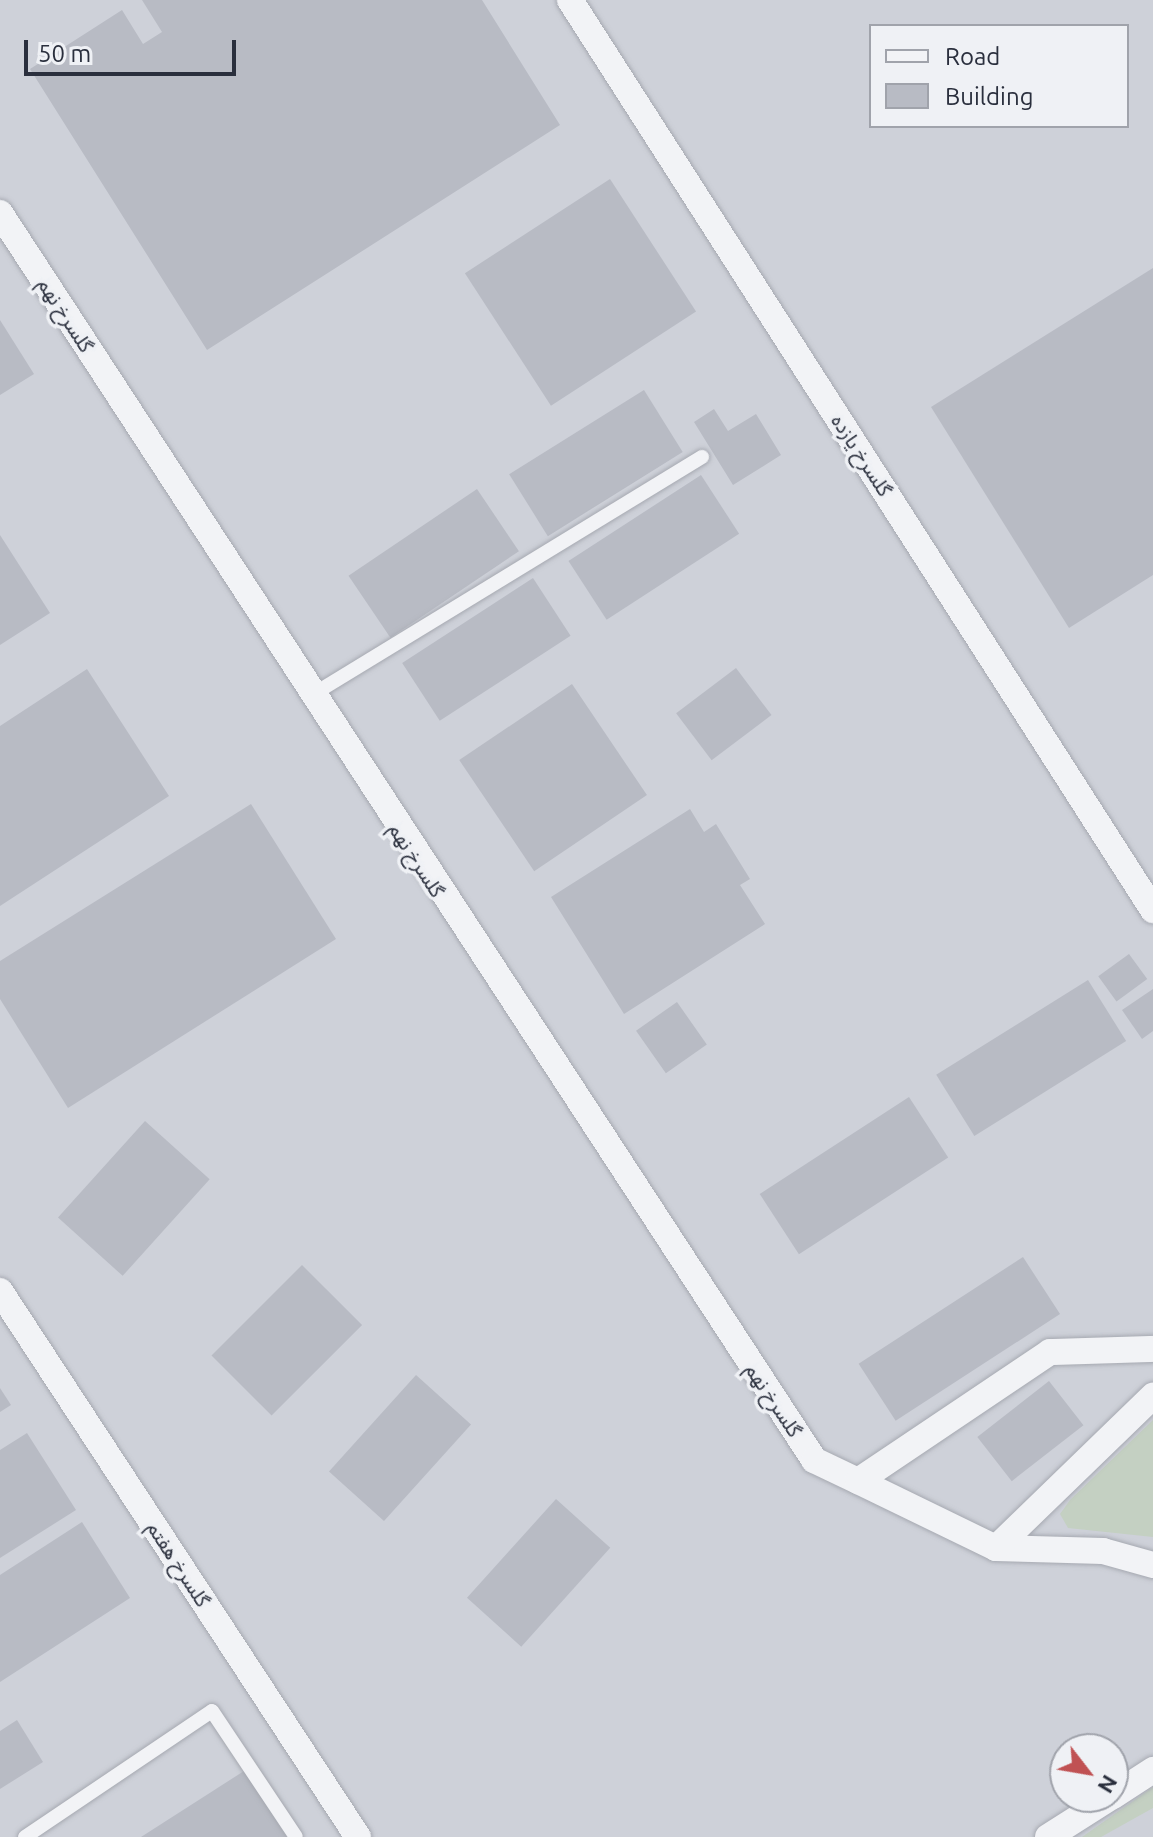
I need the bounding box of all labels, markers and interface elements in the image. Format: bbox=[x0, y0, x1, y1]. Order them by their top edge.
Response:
scale bar bbox=[28, 24, 240, 74]
legend bbox=[869, 24, 1129, 128]
text: 50 m bbox=[38, 40, 91, 67]
text: Road bbox=[945, 43, 1000, 70]
text: Building bbox=[945, 83, 1033, 110]
street label: گلسرخ نهم bbox=[33, 274, 99, 356]
street label: گلسرخ یازده bbox=[827, 410, 897, 500]
street label: گلسرخ نهم bbox=[384, 819, 450, 901]
street label: گلسرخ نهم bbox=[741, 1359, 807, 1441]
street label: گلسرخ هفتم bbox=[143, 1517, 215, 1611]
north arrow bbox=[1049, 1733, 1129, 1813]
text: N bbox=[1093, 1771, 1123, 1798]

